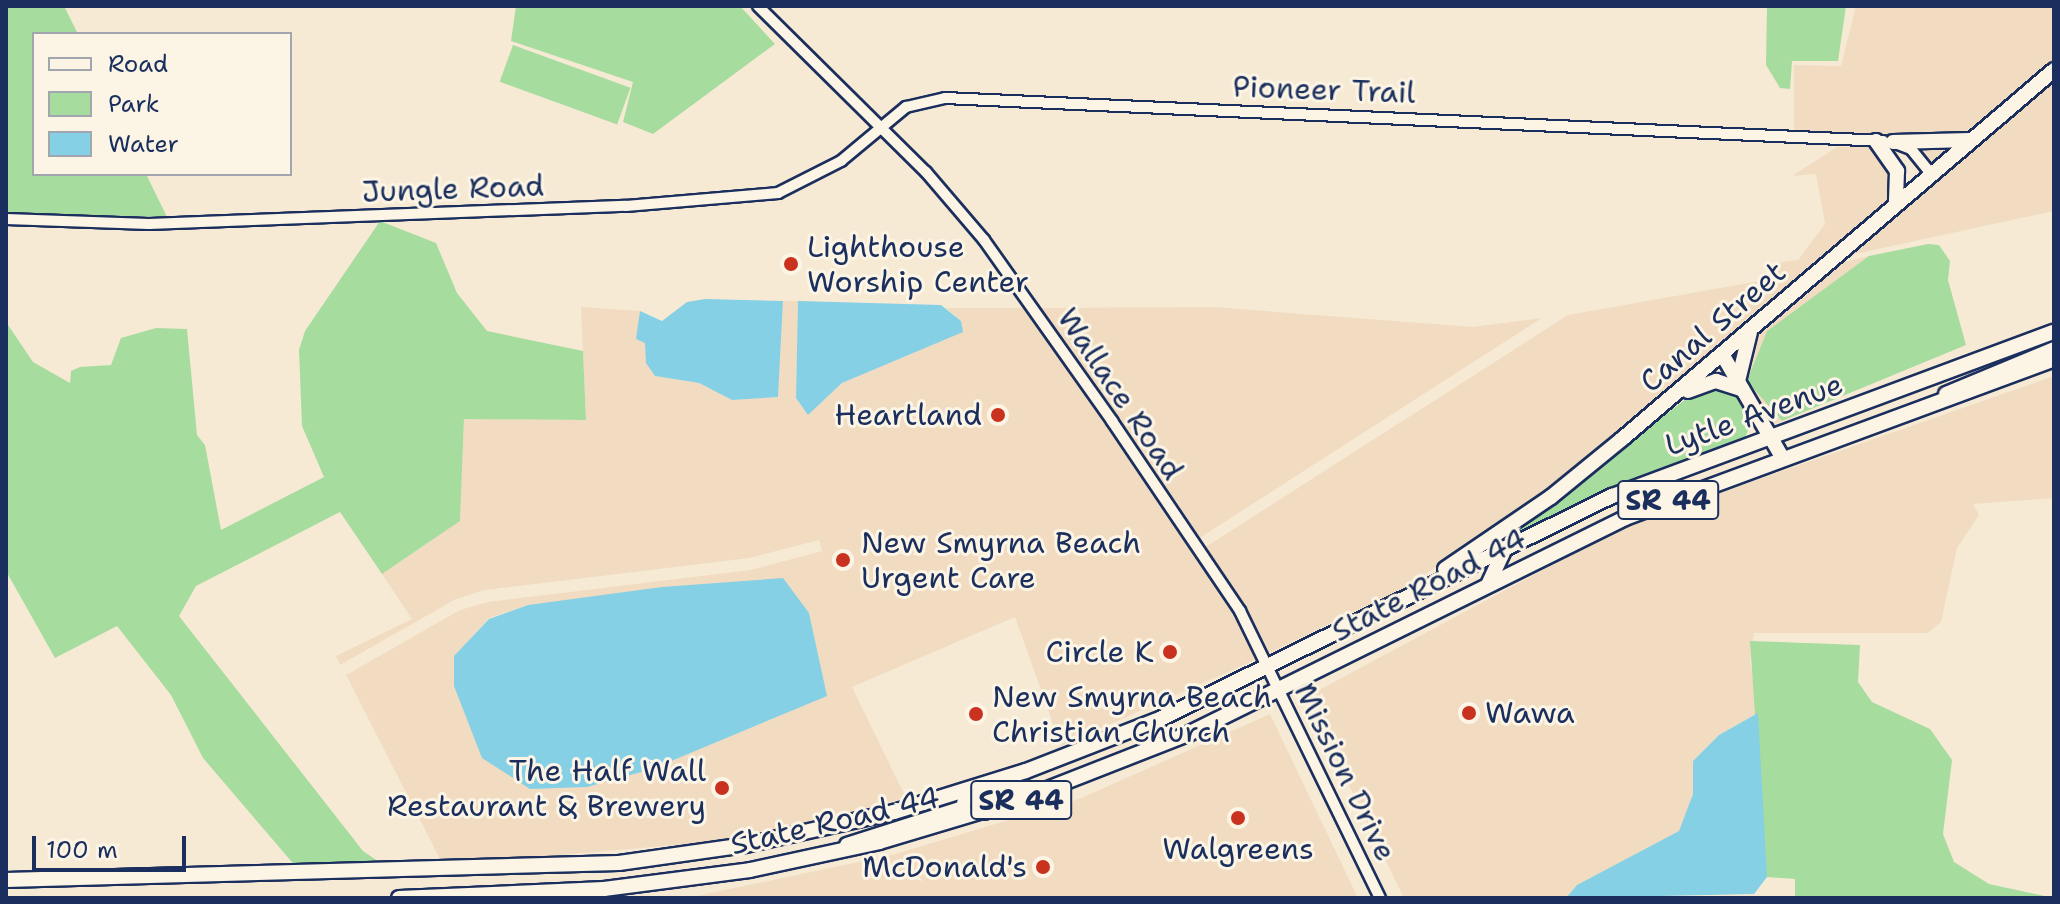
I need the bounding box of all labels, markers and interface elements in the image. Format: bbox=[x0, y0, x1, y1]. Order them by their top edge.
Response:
legend bbox=[32, 32, 292, 176]
text: Road bbox=[108, 48, 168, 80]
street label: Pioneer Trail bbox=[1232, 69, 1416, 111]
text: Park bbox=[108, 88, 160, 120]
text: Water bbox=[108, 128, 179, 160]
street label: Jungle Road bbox=[361, 168, 545, 210]
place label: Lighthouse Worship Center bbox=[807, 229, 1029, 300]
street label: Canal Street bbox=[1633, 254, 1793, 400]
marker: Lighthouse Worship Center bbox=[782, 255, 800, 273]
street label: Wallace Road bbox=[1049, 301, 1191, 487]
street label: Lytle Avenue bbox=[1660, 366, 1848, 464]
place label: Heartland bbox=[835, 397, 982, 433]
marker: Heartland bbox=[989, 406, 1007, 424]
road number: SR 44 bbox=[1616, 476, 1720, 524]
street label: State Road 44 bbox=[1326, 521, 1532, 649]
place label: New Smyrna Beach Urgent Care bbox=[861, 525, 1141, 596]
marker: New Smyrna Beach Urgent Care bbox=[832, 549, 854, 571]
place label: Circle K bbox=[1045, 634, 1154, 670]
marker: Circle K bbox=[1161, 643, 1179, 661]
street label: Mission Drive bbox=[1286, 677, 1404, 867]
place label: New Smyrna Beach Christian Church bbox=[992, 679, 1272, 750]
place label: Wawa bbox=[1485, 695, 1575, 731]
marker: Wawa bbox=[1460, 704, 1478, 722]
marker: New Smyrna Beach Christian Church bbox=[967, 705, 985, 723]
place label: The Half Wall Restaurant & Brewery bbox=[387, 753, 706, 824]
road number: SR 44 bbox=[969, 776, 1073, 824]
marker: The Half Wall Restaurant & Brewery bbox=[713, 779, 731, 797]
street label: State Road 44 bbox=[727, 779, 943, 863]
marker: Walgreens bbox=[1229, 809, 1247, 827]
scale bar bbox=[36, 820, 190, 870]
place label: Walgreens bbox=[1162, 831, 1314, 867]
text: 100 m bbox=[46, 834, 118, 866]
place label: McDonald's bbox=[862, 849, 1027, 885]
marker: McDonald's bbox=[1034, 858, 1052, 876]

